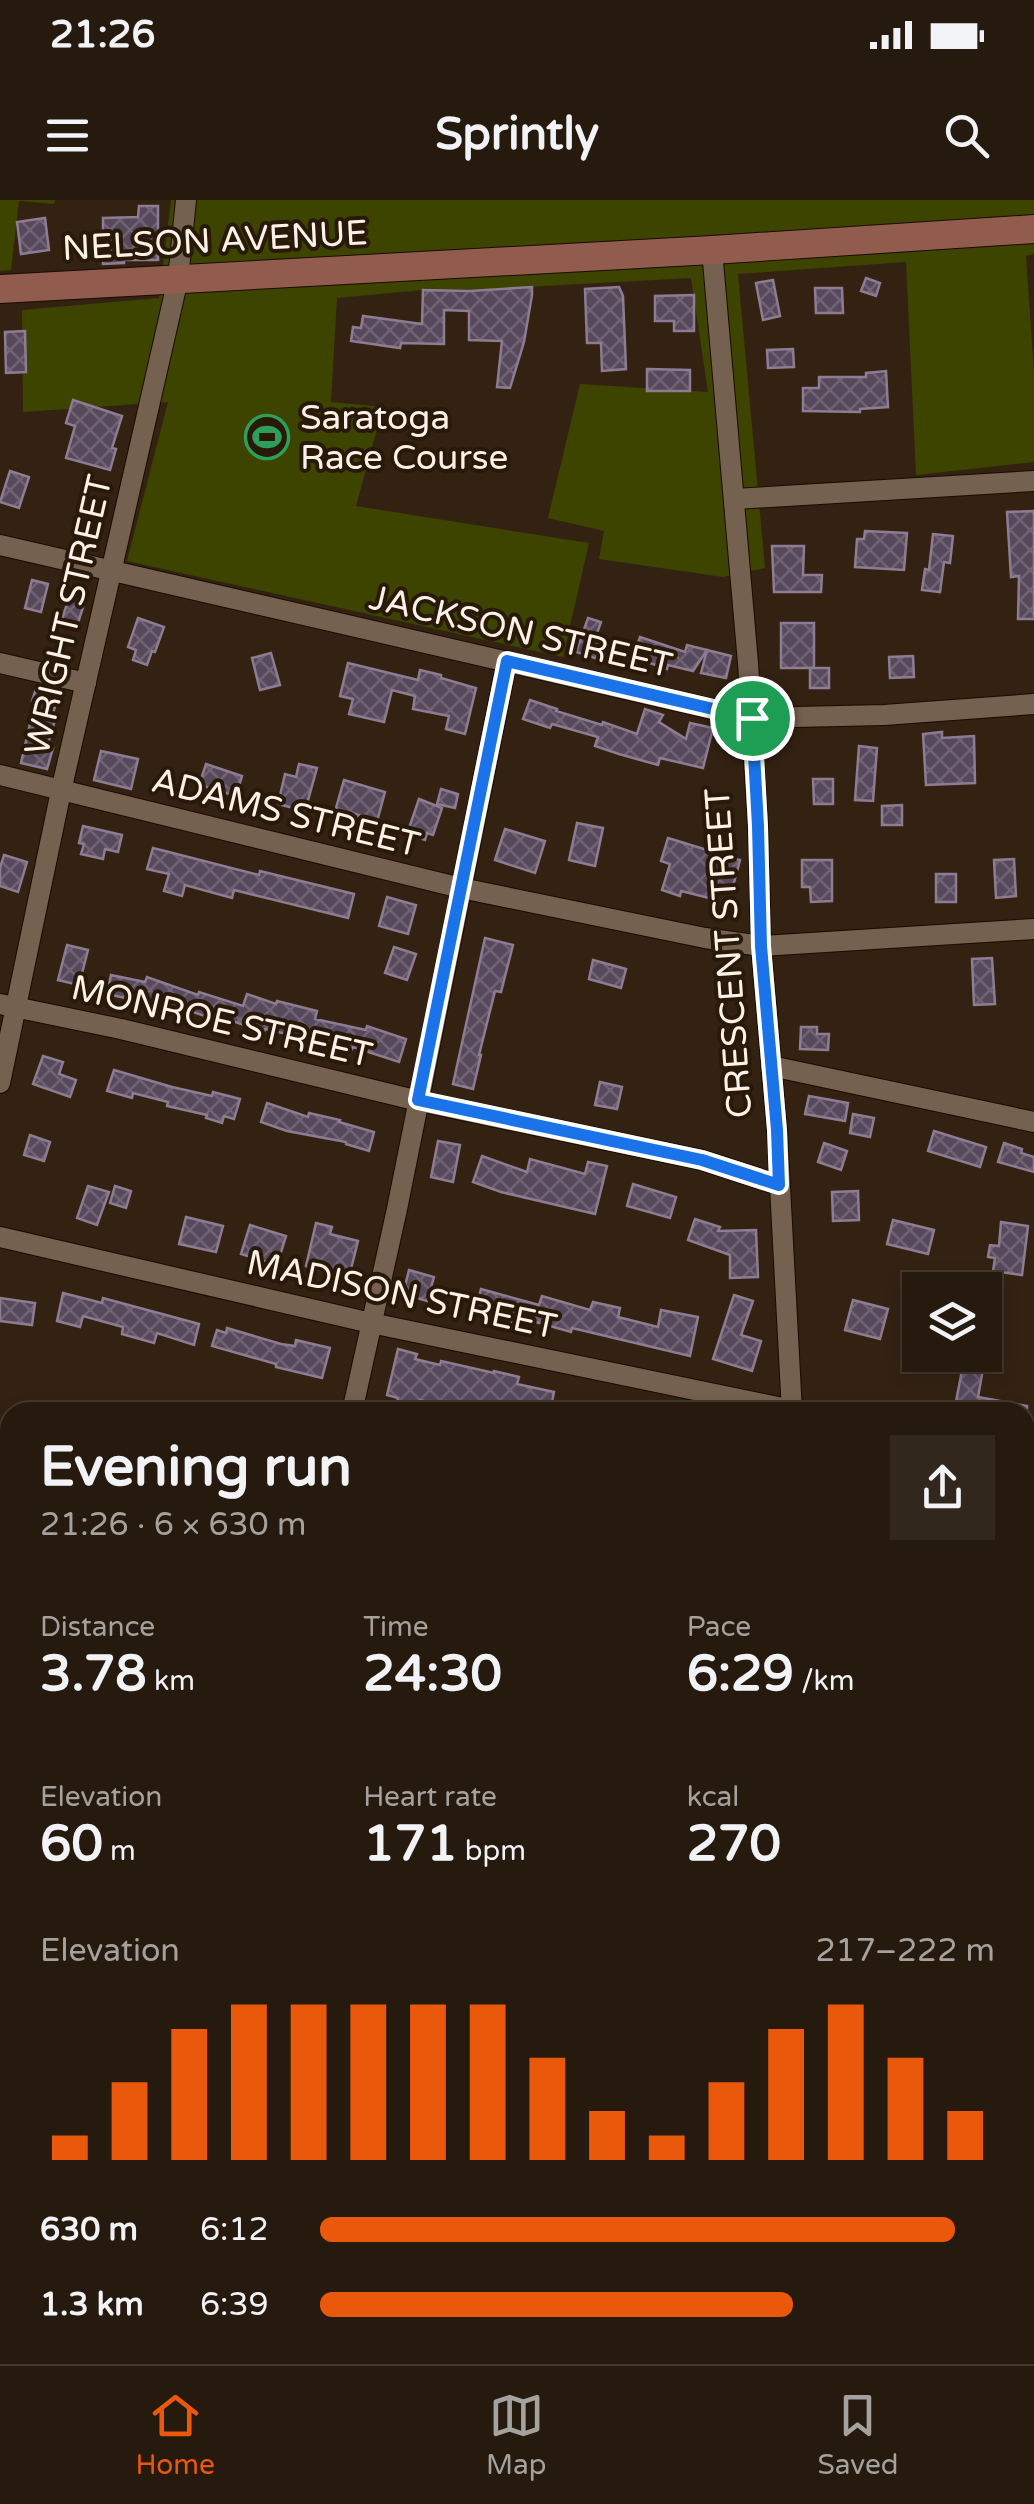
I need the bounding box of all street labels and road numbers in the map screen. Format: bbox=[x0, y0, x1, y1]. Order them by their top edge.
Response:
street label: NELSON AVENUE bbox=[61, 212, 369, 270]
street label: WRIGHT STREET bbox=[16, 471, 122, 759]
street label: JACKSON STREET bbox=[365, 577, 676, 687]
street label: ADAMS STREET bbox=[147, 759, 424, 867]
street label: CRESCENT STREET bbox=[697, 786, 761, 1119]
street label: MONROE STREET bbox=[67, 967, 376, 1077]
street label: MADISON STREET bbox=[243, 1242, 561, 1348]

